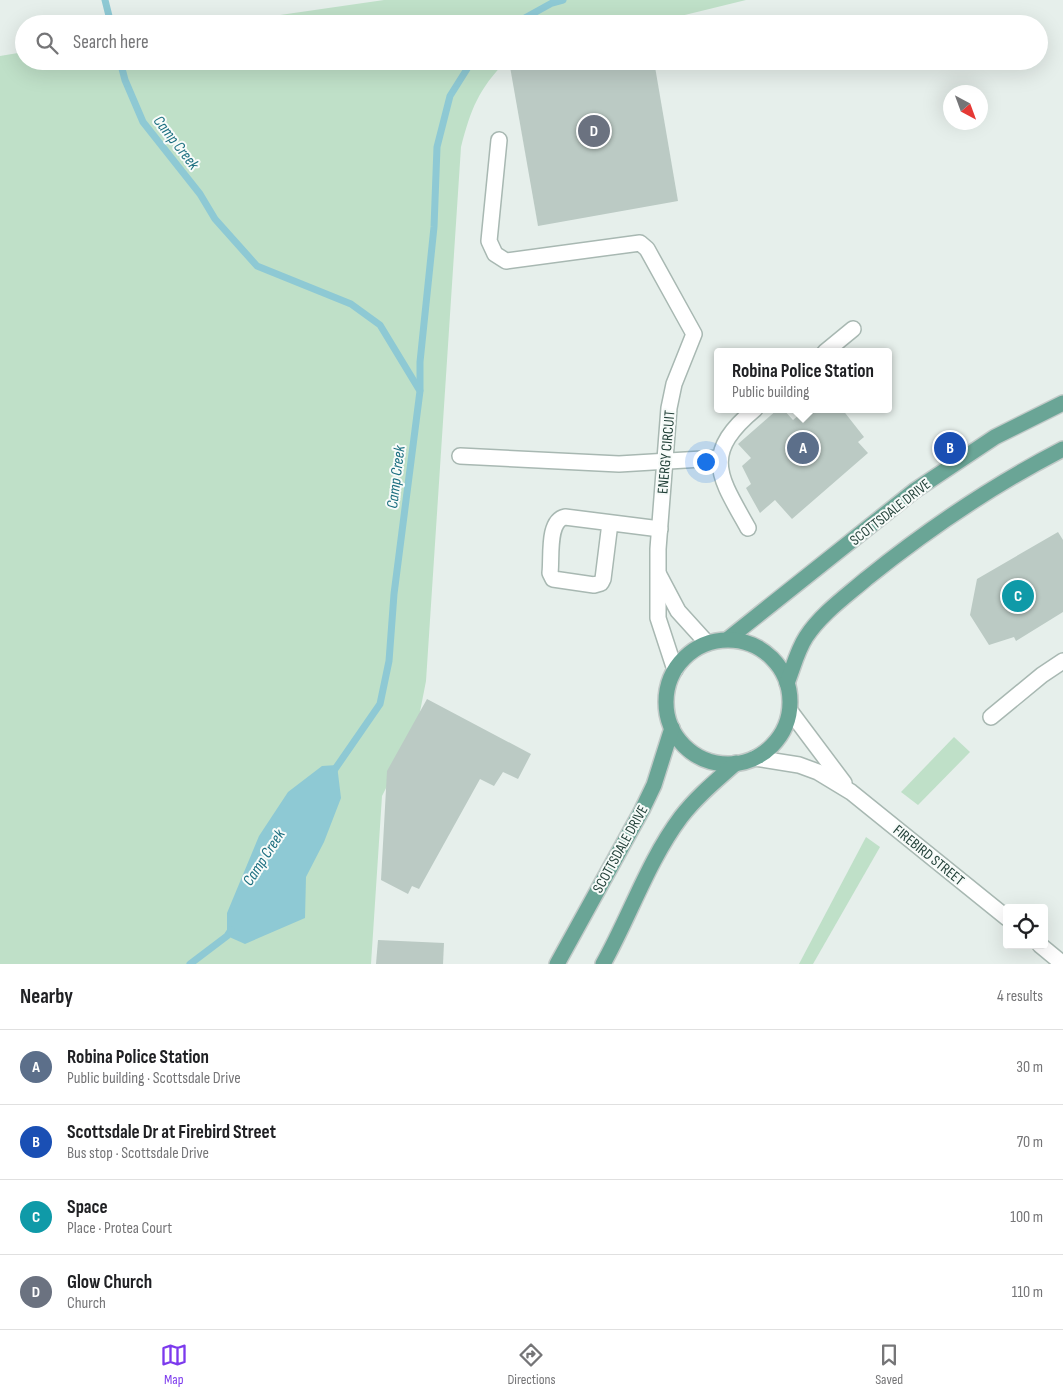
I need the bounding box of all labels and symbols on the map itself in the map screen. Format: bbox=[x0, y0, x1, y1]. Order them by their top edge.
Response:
north arrow bbox=[943, 85, 988, 130]
water label: Camp Creek bbox=[149, 112, 203, 175]
pin: D bbox=[578, 112, 610, 150]
street label: ENERGY CIRCUIT bbox=[653, 409, 680, 495]
pin: A bbox=[787, 429, 819, 467]
pin: B bbox=[934, 429, 966, 467]
water label: Camp Creek bbox=[383, 444, 410, 510]
your location bbox=[693, 449, 719, 475]
street label: SCOTTSDALE DRIVE bbox=[846, 475, 934, 550]
pin: C bbox=[1002, 577, 1034, 615]
street label: SCOTTSDALE DRIVE bbox=[589, 802, 652, 896]
street label: FIREBIRD STREET bbox=[889, 821, 968, 890]
water label: Camp Creek bbox=[239, 825, 290, 890]

